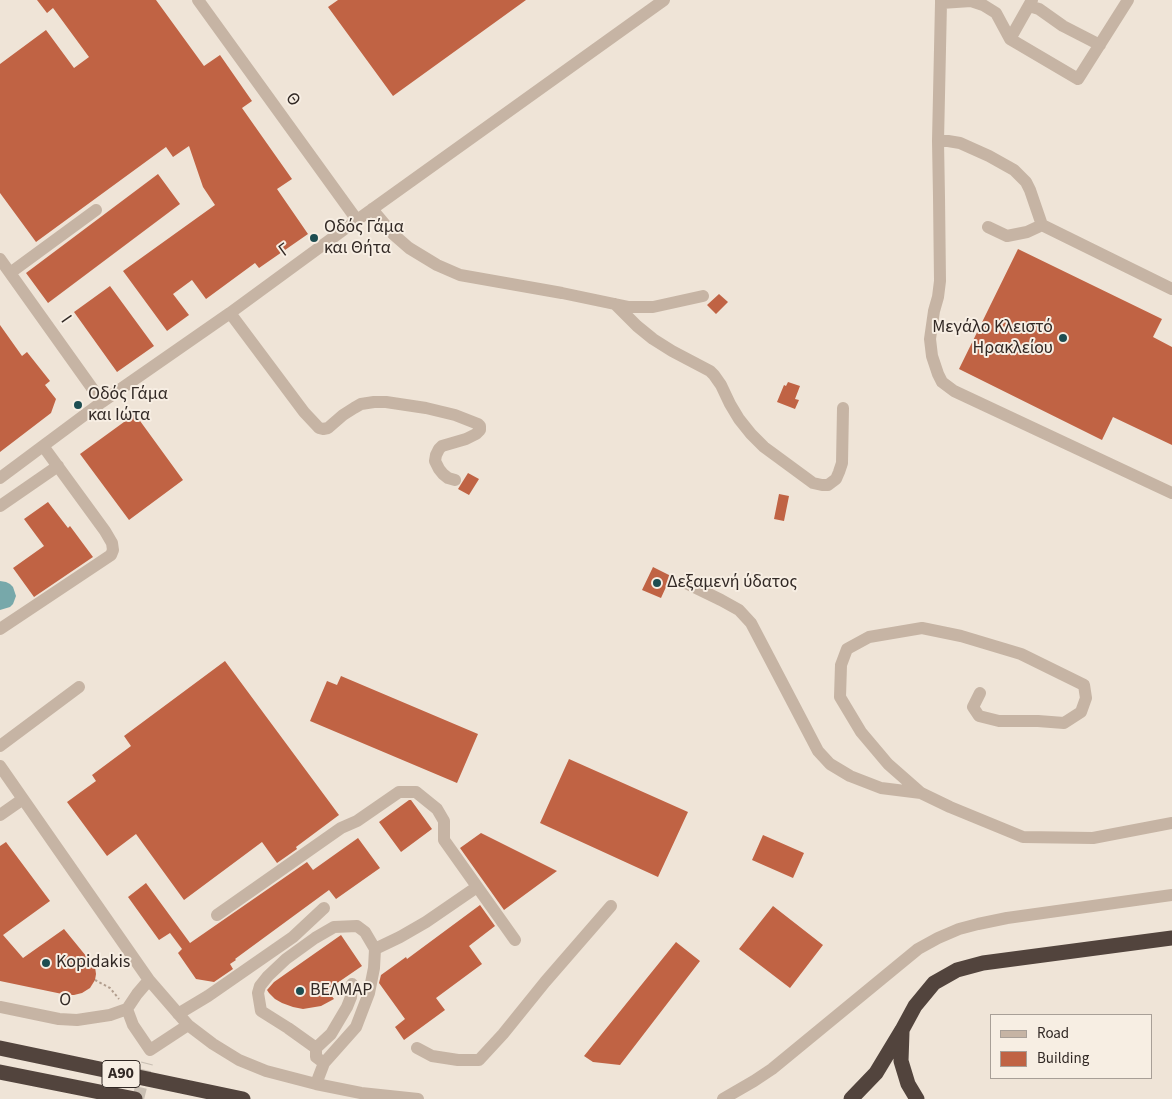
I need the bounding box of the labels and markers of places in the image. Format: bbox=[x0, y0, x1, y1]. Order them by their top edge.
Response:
place label: Οδός Γάμα και Θήτα bbox=[324, 217, 404, 260]
marker: Οδός Γάμα και Θήτα bbox=[308, 232, 320, 244]
place label: Μεγάλο Κλειστό Ηρακλείου bbox=[932, 317, 1053, 359]
marker: Μεγάλο Κλειστό Ηρακλείου bbox=[1057, 332, 1069, 344]
place label: Οδός Γάμα και Ιώτα bbox=[88, 384, 168, 426]
marker: Οδός Γάμα και Ιώτα bbox=[72, 399, 84, 411]
place label: Δεξαμενή ύδατος bbox=[667, 572, 797, 594]
marker: Δεξαμενή ύδατος bbox=[651, 577, 663, 589]
place label: Kopidakis bbox=[56, 952, 130, 974]
marker: Kopidakis bbox=[40, 957, 52, 969]
place label: ΒΕΛΜΑΡ bbox=[310, 980, 372, 1002]
marker: ΒΕΛΜΑΡ bbox=[294, 985, 306, 997]

